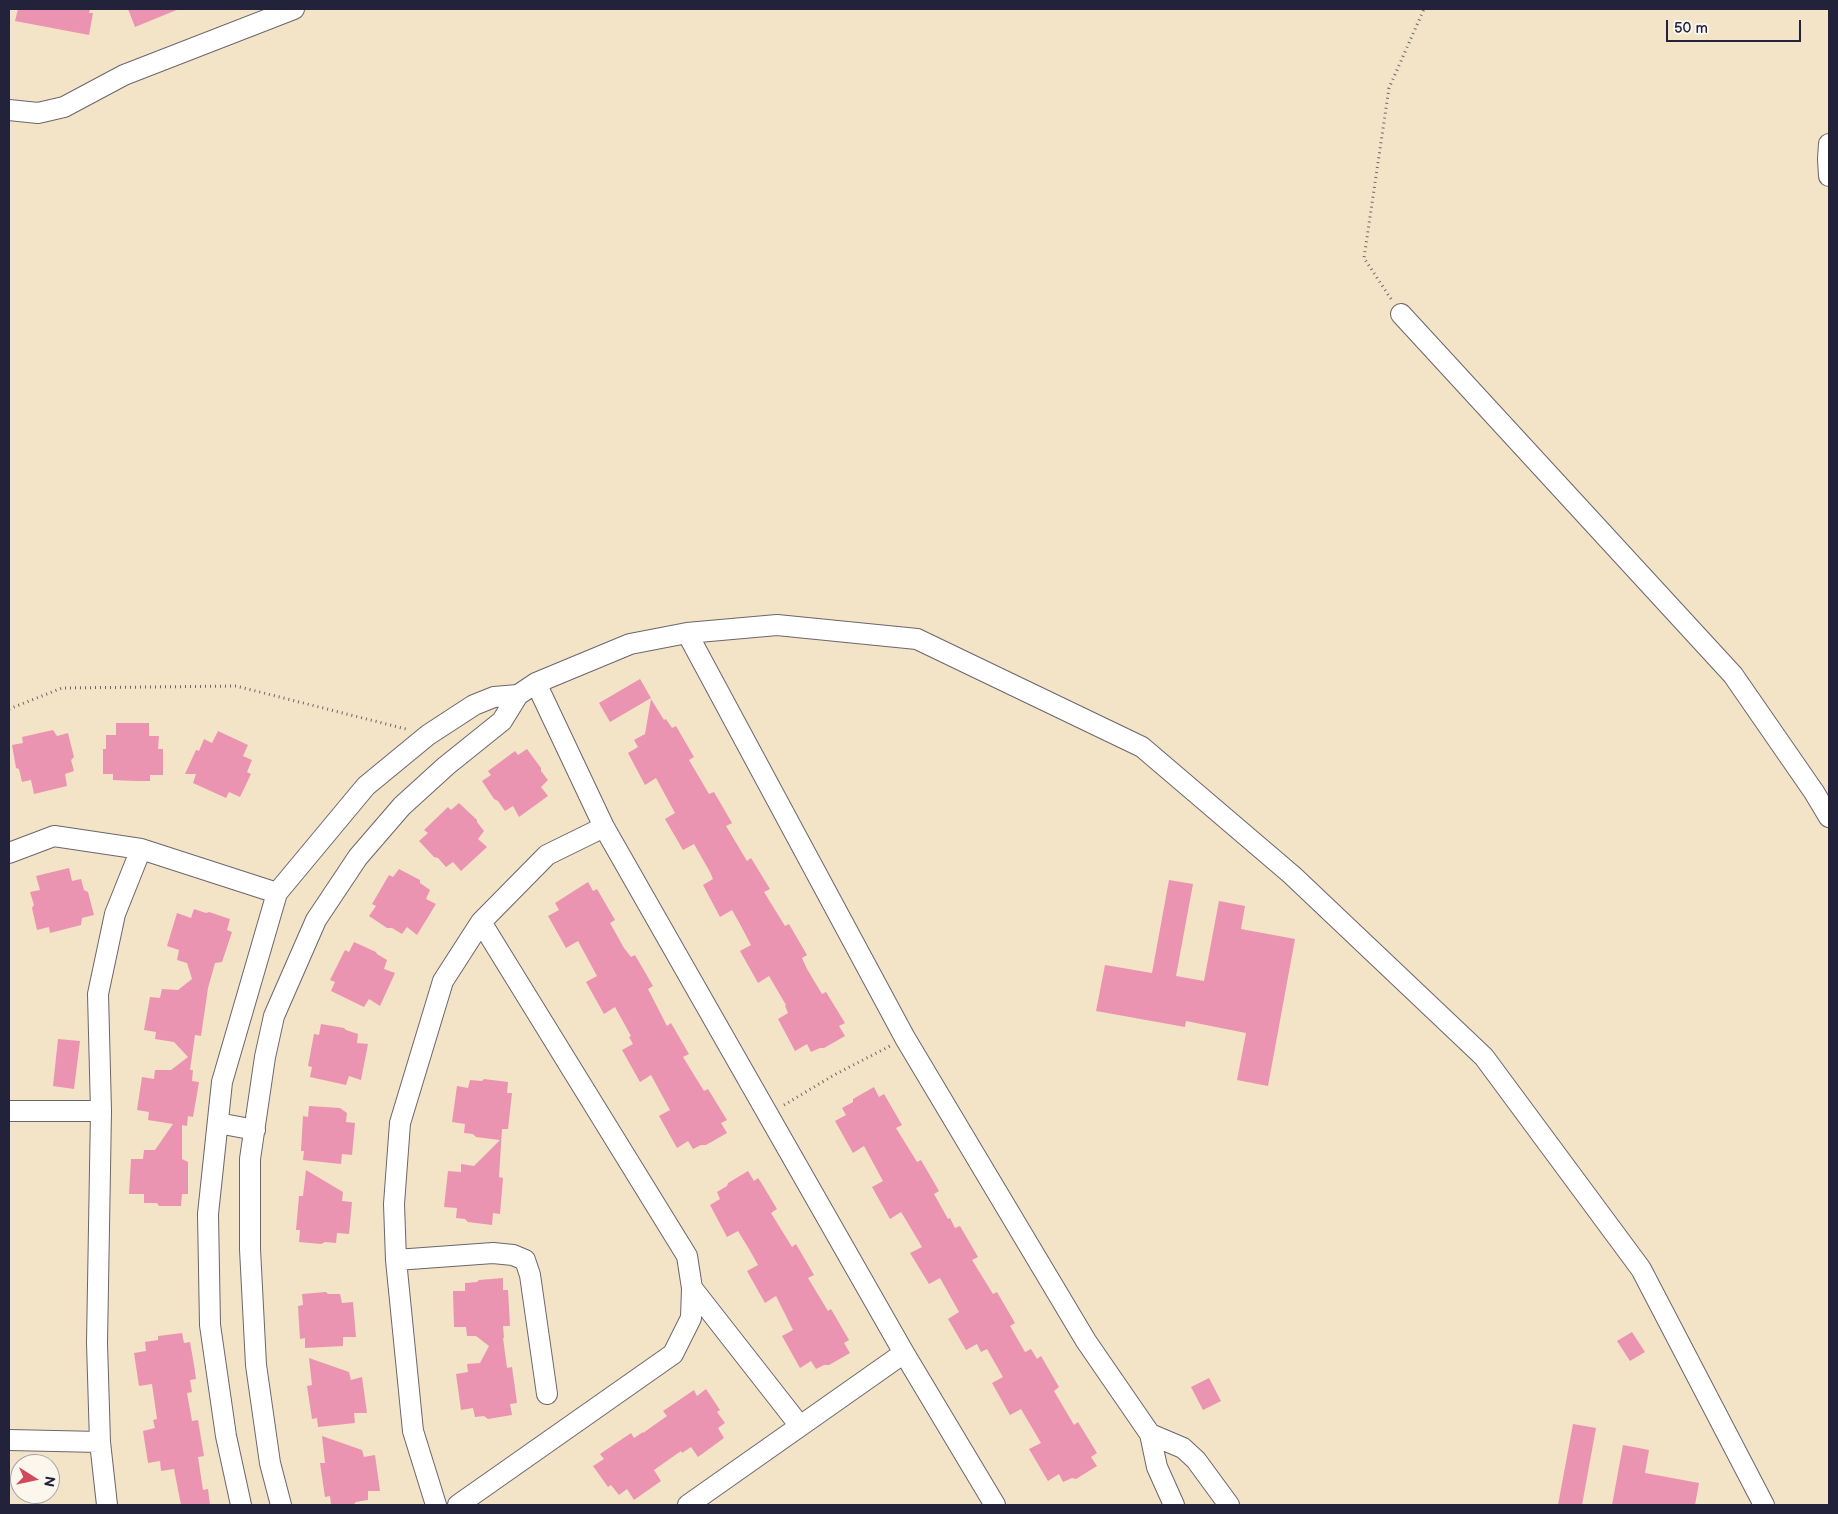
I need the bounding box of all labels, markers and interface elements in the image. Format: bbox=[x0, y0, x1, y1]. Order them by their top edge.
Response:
scale bar bbox=[1668, 10, 1803, 42]
text: 50 m bbox=[1674, 19, 1708, 38]
north arrow bbox=[10, 1454, 60, 1504]
text: N bbox=[40, 1475, 59, 1488]

